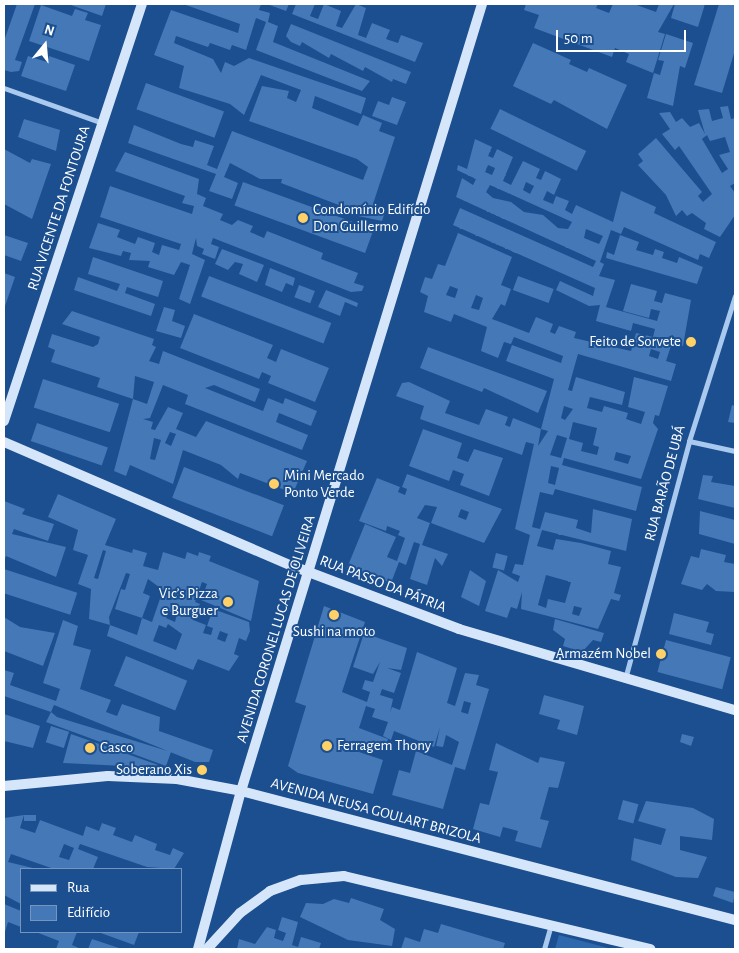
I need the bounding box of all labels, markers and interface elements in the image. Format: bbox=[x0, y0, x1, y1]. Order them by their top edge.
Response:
north arrow bbox=[20, 20, 70, 70]
scale bar bbox=[559, 20, 689, 52]
text: N bbox=[43, 23, 56, 39]
text: 50 m bbox=[564, 31, 593, 46]
street label: RUA VICENTE DA FONTOURA bbox=[24, 123, 94, 293]
place label: Condomínio Edifício Don Guillermo bbox=[313, 200, 430, 235]
marker: Condomínio Edifício Don Guillermo bbox=[297, 212, 309, 224]
place label: Feito de Sorvete bbox=[589, 333, 681, 351]
marker: Feito de Sorvete bbox=[685, 336, 697, 348]
street label: RUA BARÃO DE UBÁ bbox=[641, 423, 689, 543]
place label: Mini Mercado Ponto Verde bbox=[284, 466, 364, 501]
marker: Mini Mercado Ponto Verde bbox=[268, 478, 280, 490]
street label: AVENIDA CORONEL LUCAS DE OLIVEIRA bbox=[233, 513, 319, 745]
street label: RUA PASSO DA PÁTRIA bbox=[317, 552, 449, 616]
place label: Vic’s Pizza e Burguer bbox=[159, 584, 218, 619]
marker: Vic’s Pizza e Burguer bbox=[222, 596, 234, 608]
marker: Sushi na moto bbox=[328, 609, 340, 621]
place label: Sushi na moto bbox=[293, 623, 375, 641]
place label: Armazém Nobel bbox=[556, 645, 651, 663]
marker: Armazém Nobel bbox=[655, 648, 667, 660]
place label: Ferragem Thony bbox=[337, 737, 431, 755]
place label: Casco bbox=[100, 739, 133, 757]
marker: Ferragem Thony bbox=[321, 740, 333, 752]
marker: Casco bbox=[84, 742, 96, 754]
place label: Soberano Xis bbox=[116, 761, 192, 779]
marker: Soberano Xis bbox=[196, 764, 208, 776]
street label: AVENIDA NEUSA GOULART BRIZOLA bbox=[269, 774, 483, 848]
legend bbox=[20, 868, 182, 933]
text: Rua bbox=[67, 880, 90, 895]
text: Edifício bbox=[67, 905, 110, 920]

